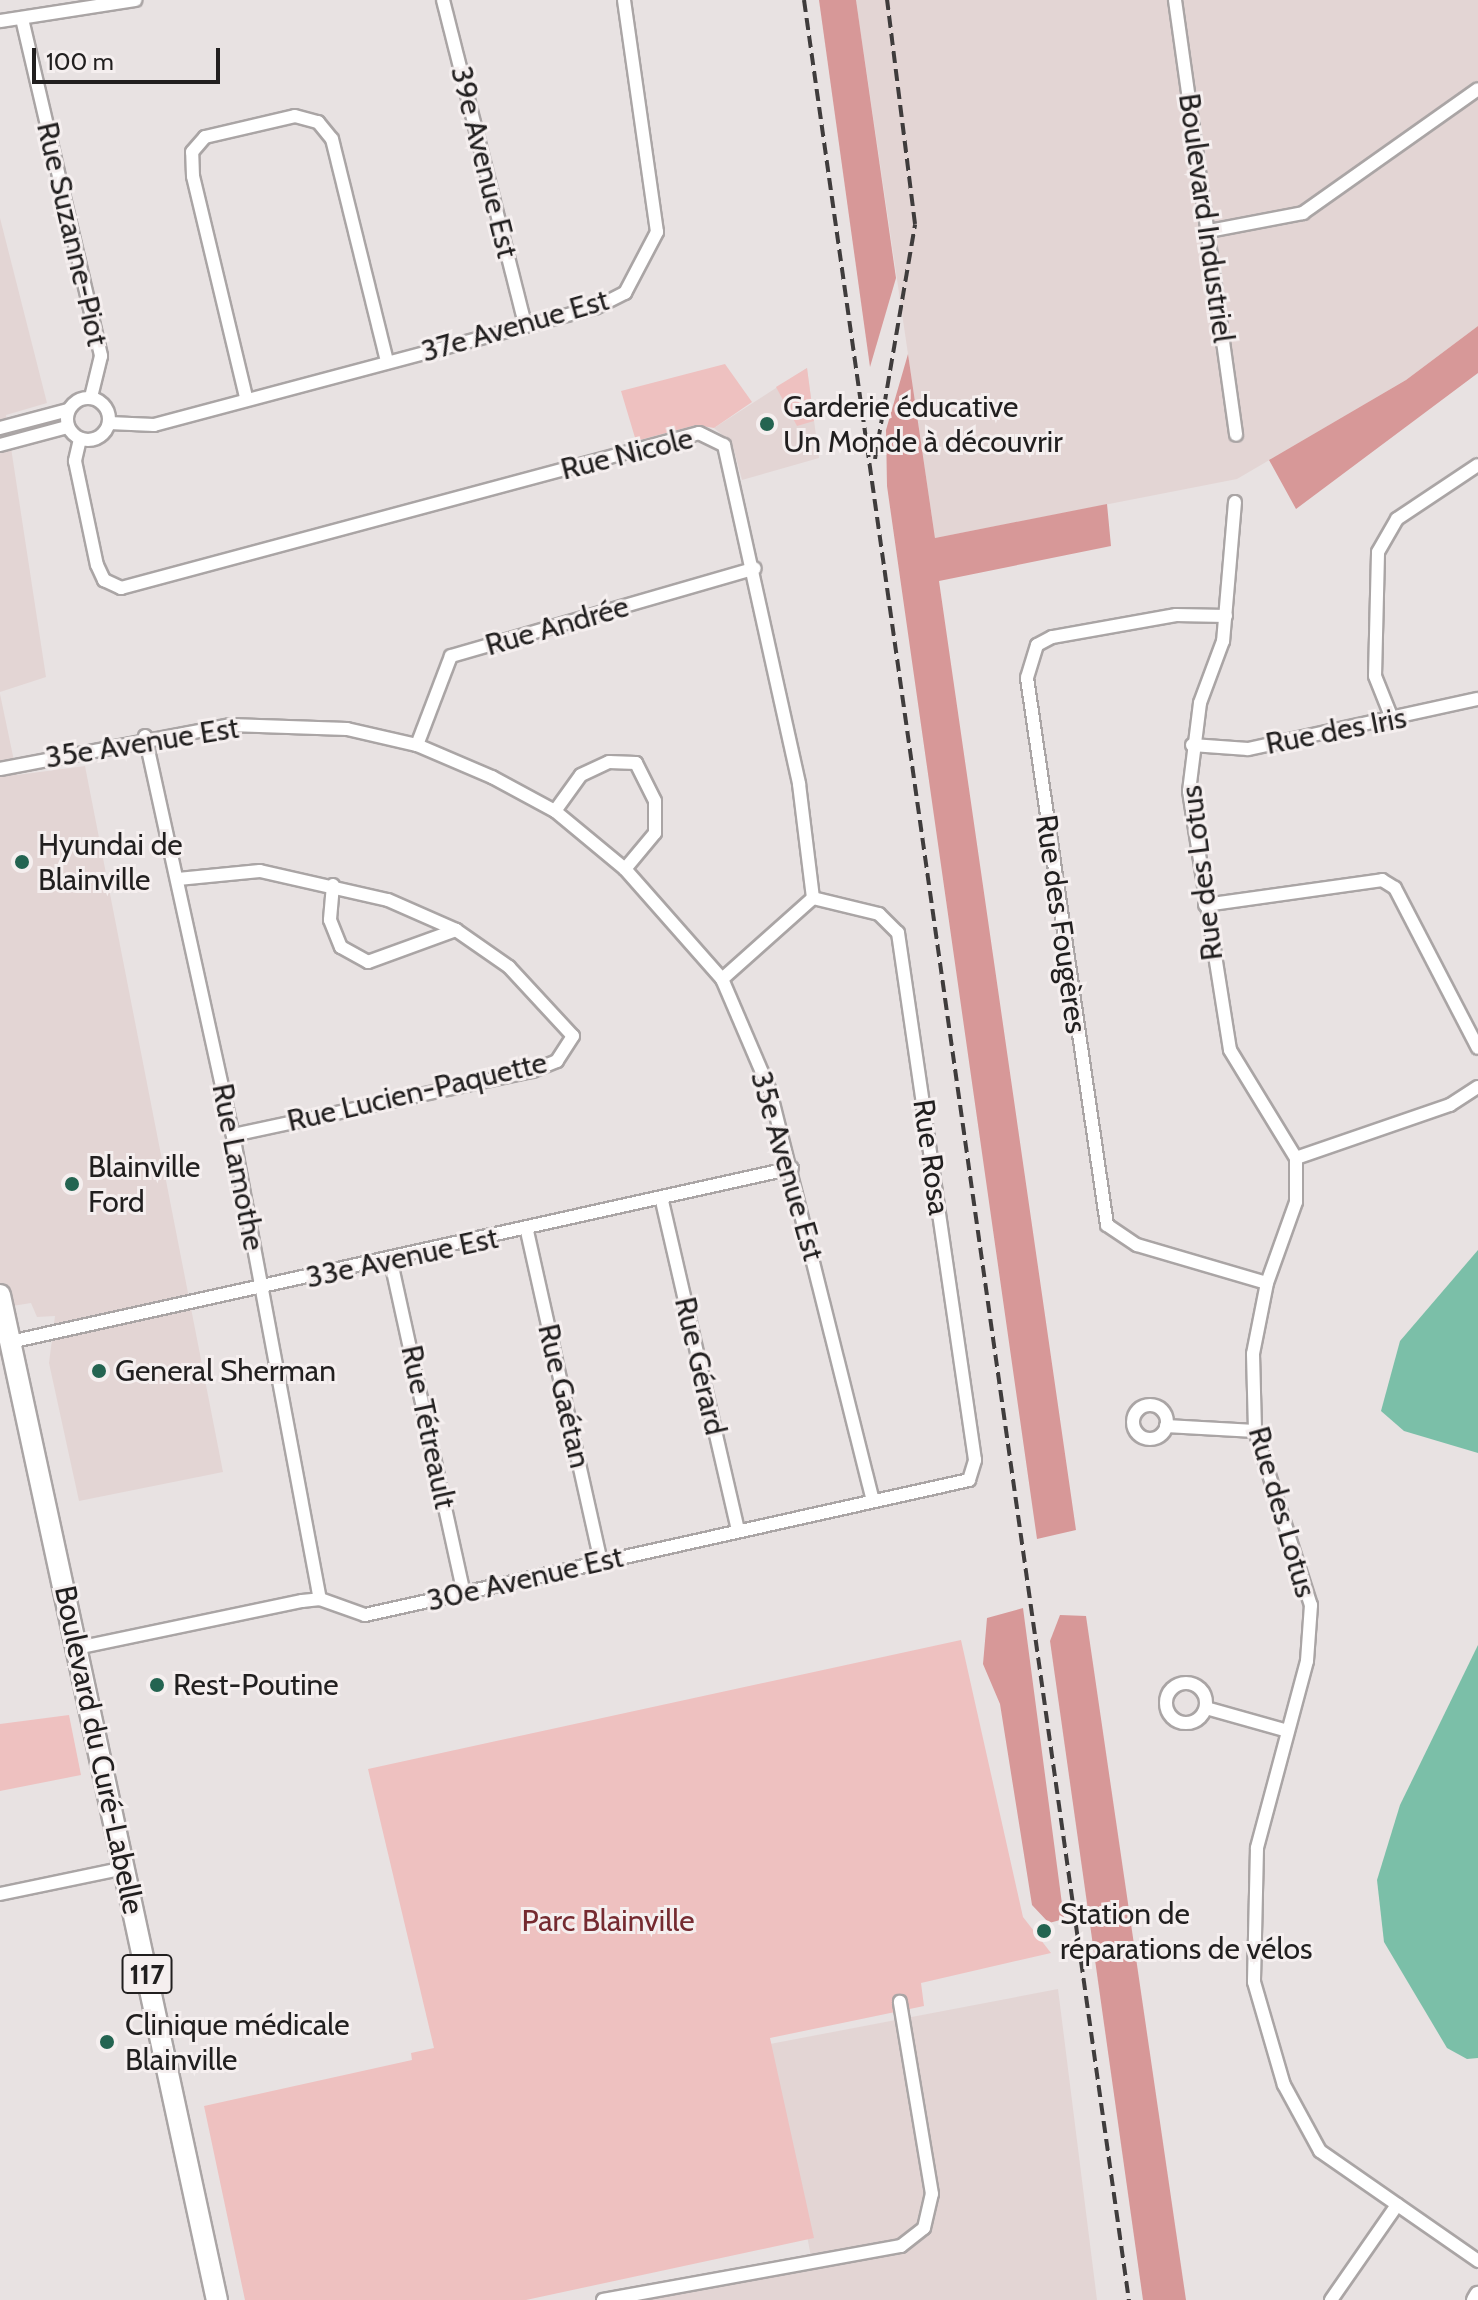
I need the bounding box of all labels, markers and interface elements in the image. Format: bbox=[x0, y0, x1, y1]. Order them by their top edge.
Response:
scale bar bbox=[36, 32, 224, 82]
text: 100 m bbox=[46, 47, 114, 76]
street label: 39e Avenue Est bbox=[443, 62, 525, 262]
street label: Boulevard Industriel bbox=[1171, 91, 1241, 345]
street label: Rue Suzanne-Piot bbox=[29, 119, 115, 349]
street label: 37e Avenue Est bbox=[417, 282, 613, 370]
place label: Garderie éducative Un Monde à découvrir bbox=[783, 389, 1063, 460]
marker: Garderie éducative Un Monde à découvrir bbox=[758, 415, 776, 433]
street label: Rue Nicole bbox=[557, 420, 697, 488]
street label: Rue Andrée bbox=[481, 588, 633, 664]
street label: Rue des Iris bbox=[1263, 700, 1409, 762]
street label: 35e Avenue Est bbox=[43, 710, 241, 776]
street label: Rue des Lotus bbox=[1173, 783, 1231, 963]
street label: Rue des Fougères bbox=[1028, 812, 1094, 1036]
place label: Hyundai de Blainville bbox=[38, 827, 183, 898]
marker: Hyundai de Blainville bbox=[13, 853, 31, 871]
street label: Rue Lucien-Paquette bbox=[284, 1045, 550, 1139]
street label: 35e Avenue Est bbox=[743, 1067, 831, 1265]
street label: Rue Lamothe bbox=[204, 1080, 272, 1254]
street label: Rue Rosa bbox=[905, 1097, 957, 1217]
place label: Blainville Ford bbox=[88, 1149, 200, 1220]
marker: Blainville Ford bbox=[63, 1175, 81, 1193]
street label: 33e Avenue Est bbox=[303, 1220, 501, 1296]
street label: Rue Gérard bbox=[667, 1294, 733, 1438]
street label: Rue Gaétan bbox=[530, 1320, 598, 1472]
street label: Rue Tétreault bbox=[393, 1342, 463, 1512]
place label: General Sherman bbox=[115, 1353, 336, 1389]
marker: General Sherman bbox=[90, 1362, 108, 1380]
street label: Rue des Lotus bbox=[1240, 1422, 1324, 1602]
street label: 30e Avenue Est bbox=[423, 1539, 627, 1619]
street label: Boulevard du Curé-Labelle bbox=[47, 1583, 151, 1917]
place label: Rest-Poutine bbox=[173, 1667, 339, 1703]
marker: Rest-Poutine bbox=[148, 1676, 166, 1694]
place label: Station de réparations de vélos bbox=[1060, 1896, 1312, 1966]
park label: Parc Blainville bbox=[521, 1903, 695, 1939]
marker: Station de réparations de vélos bbox=[1035, 1922, 1053, 1940]
road number: 117 bbox=[121, 1950, 173, 1998]
place label: Clinique médicale Blainville bbox=[125, 2007, 350, 2078]
marker: Clinique médicale Blainville bbox=[96, 2031, 118, 2053]

